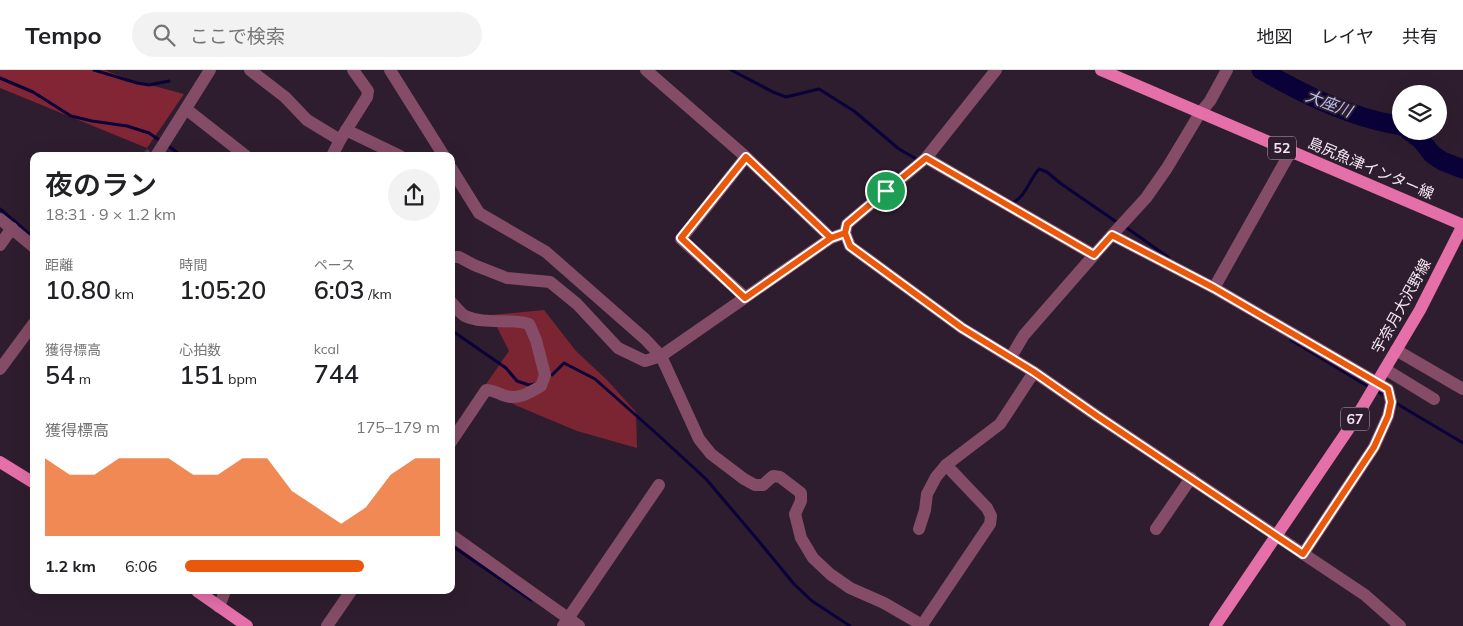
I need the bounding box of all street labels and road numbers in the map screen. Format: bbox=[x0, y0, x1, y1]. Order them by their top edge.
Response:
street label: 島尻魚津インター線 bbox=[1305, 133, 1437, 203]
road number: 52 bbox=[1268, 136, 1296, 160]
street label: 宇奈月大沢野線 bbox=[1367, 255, 1435, 357]
road number: 67 bbox=[1341, 408, 1369, 430]

